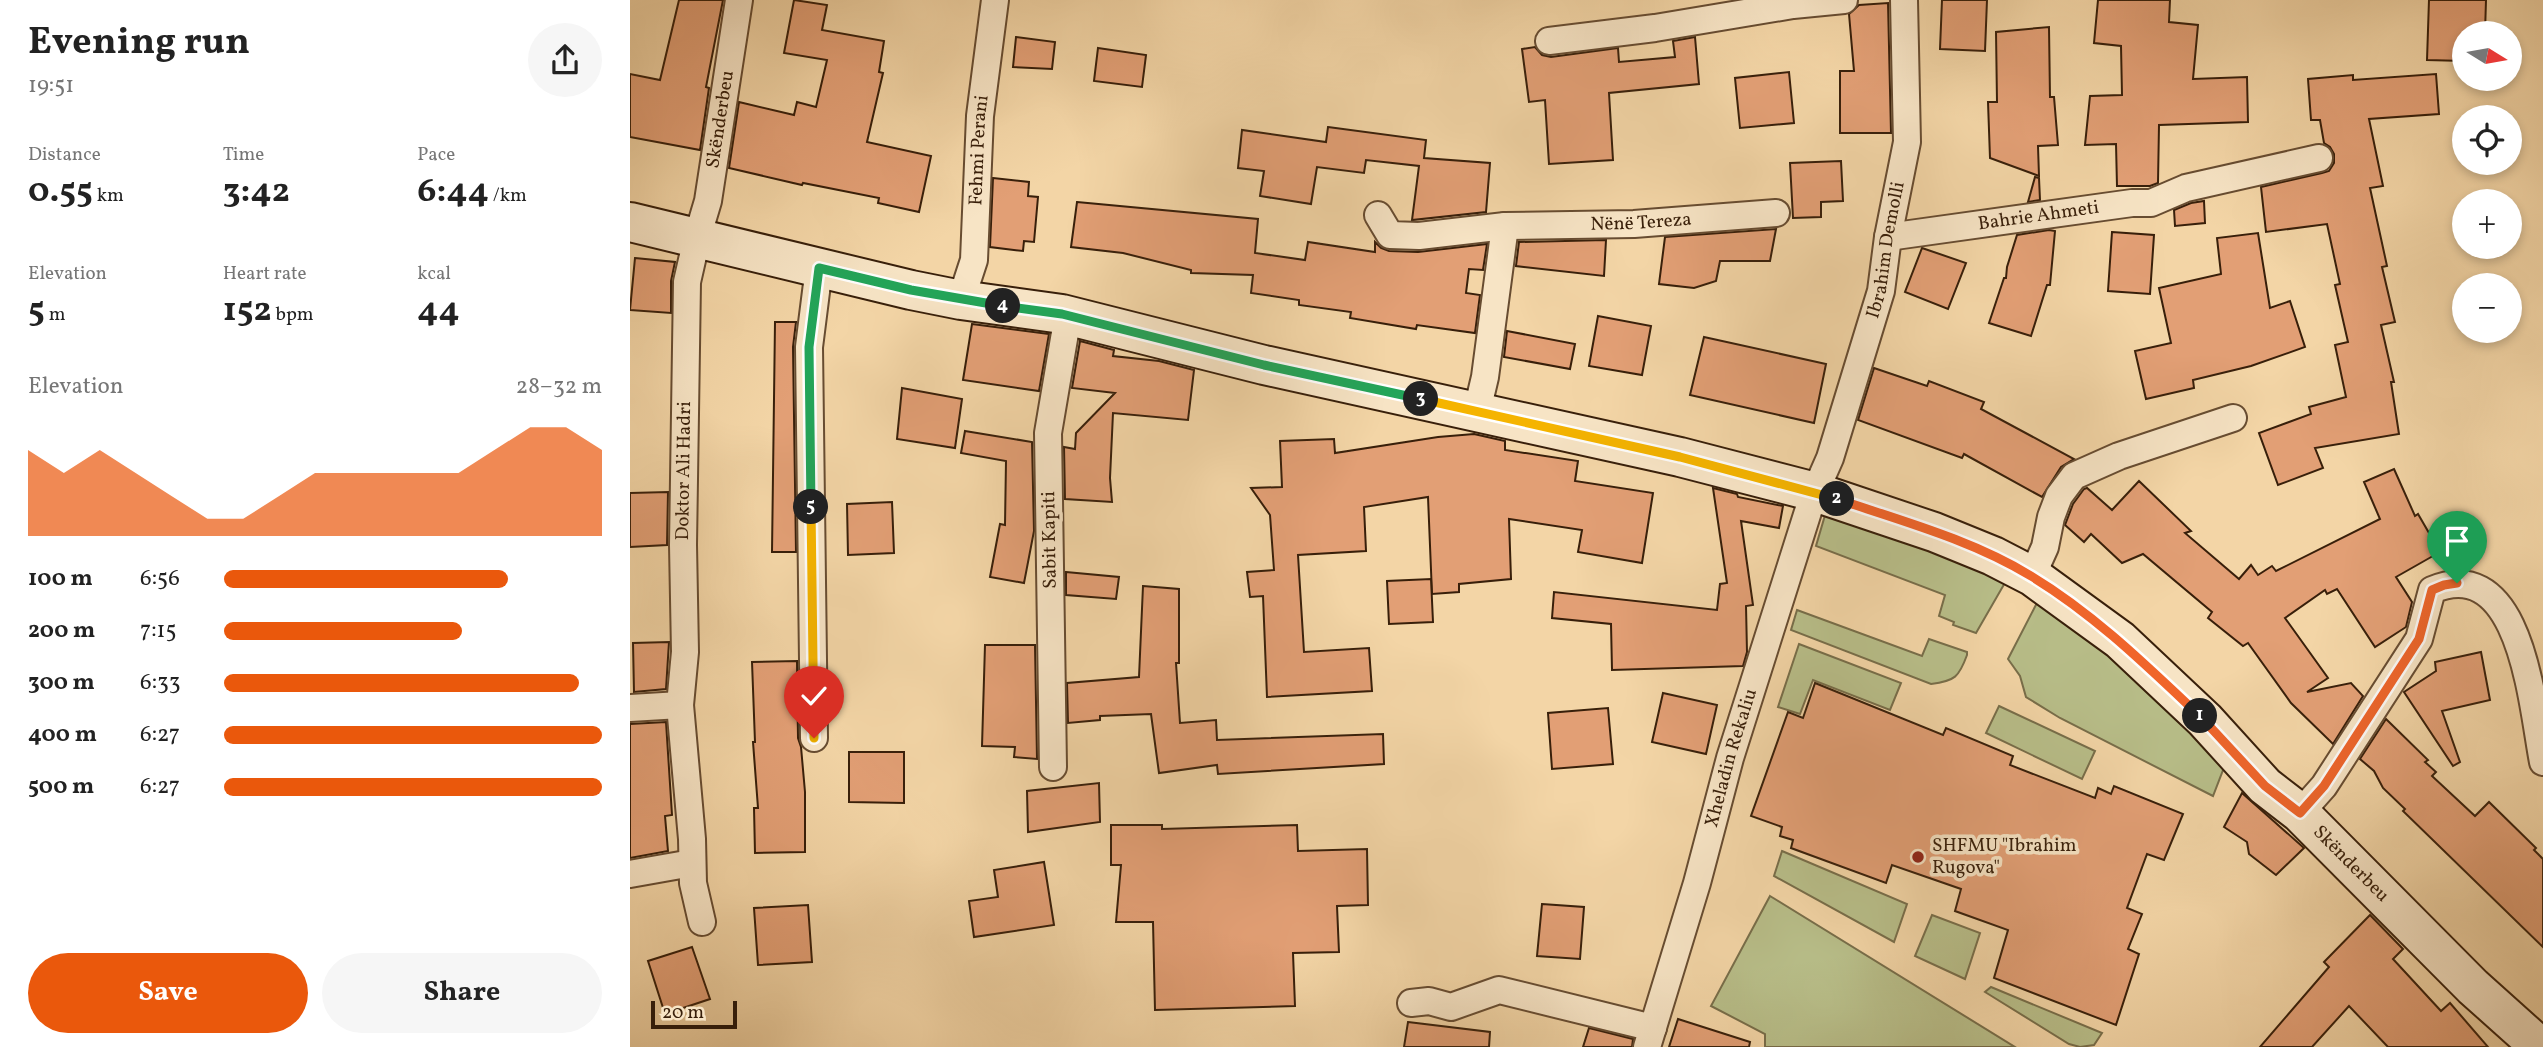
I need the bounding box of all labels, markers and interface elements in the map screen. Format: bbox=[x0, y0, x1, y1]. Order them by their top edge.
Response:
text: Evening run bbox=[28, 17, 250, 70]
north arrow bbox=[2452, 21, 2522, 91]
map controls bbox=[2452, 21, 2522, 343]
button: share bbox=[528, 23, 602, 97]
street label: Skënderbeu bbox=[700, 69, 741, 170]
text: 19:51 bbox=[28, 70, 74, 102]
street label: Fehmi Perani bbox=[963, 93, 996, 206]
button: locate bbox=[2452, 105, 2522, 175]
text: Distance bbox=[28, 142, 101, 168]
text: Time bbox=[223, 142, 264, 168]
text: Pace bbox=[417, 142, 455, 168]
text: 0.55 bbox=[28, 168, 93, 216]
text: 3:42 bbox=[223, 168, 290, 216]
text: 6:44 bbox=[417, 168, 489, 216]
street label: Ibrahim Demolli bbox=[1860, 179, 1912, 322]
text: km bbox=[93, 183, 124, 209]
text: /km bbox=[489, 183, 527, 209]
button: + bbox=[2452, 189, 2522, 259]
street label: Bahrie Ahmeti bbox=[1976, 195, 2101, 237]
street label: Nënë Tereza bbox=[1590, 207, 1693, 238]
text: Elevation bbox=[28, 261, 107, 287]
text: Heart rate bbox=[223, 261, 307, 287]
text: kcal bbox=[417, 261, 451, 287]
button: − bbox=[2452, 273, 2522, 343]
text: 5 bbox=[28, 287, 45, 335]
text: 152 bbox=[223, 287, 272, 335]
text: 44 bbox=[417, 287, 460, 335]
pin: 4 bbox=[986, 288, 1020, 324]
text: 4 bbox=[997, 292, 1008, 318]
text: m bbox=[45, 302, 65, 328]
text: bpm bbox=[272, 302, 314, 328]
text: Elevation bbox=[28, 371, 124, 403]
text: 28–32 m bbox=[516, 371, 602, 403]
pin: 3 bbox=[1404, 382, 1438, 416]
text: 3 bbox=[1416, 385, 1425, 411]
street label: Doktor Ali Hadri bbox=[670, 401, 698, 541]
pin: 2 bbox=[1820, 482, 1854, 516]
text: 2 bbox=[1832, 485, 1841, 511]
pin: 5 bbox=[794, 490, 828, 524]
street label: Sabit Kapiti bbox=[1036, 491, 1064, 589]
text: 5 bbox=[806, 493, 815, 519]
pin bbox=[2427, 511, 2487, 583]
icon: arrive bbox=[2438, 522, 2476, 560]
text: 100 m bbox=[28, 563, 93, 595]
text: 6:56 bbox=[140, 563, 180, 595]
text: 200 m bbox=[28, 615, 95, 647]
text: 7:15 bbox=[140, 615, 177, 647]
pin bbox=[784, 666, 844, 738]
text: 300 m bbox=[28, 667, 95, 699]
text: 6:33 bbox=[140, 667, 181, 699]
icon: check bbox=[795, 677, 833, 715]
street label: Xheladin Rekaliu bbox=[1699, 685, 1764, 830]
pin: 1 bbox=[2182, 698, 2218, 734]
text: 1 bbox=[2196, 702, 2203, 728]
text: 400 m bbox=[28, 719, 97, 751]
text: 6:27 bbox=[140, 719, 180, 751]
text: 500 m bbox=[28, 771, 94, 803]
text: 6:27 bbox=[140, 771, 180, 803]
street label: Skënderbeu bbox=[2307, 820, 2395, 908]
place label: SHFMU "Ibrahim Rugova" bbox=[1932, 833, 2077, 881]
marker: SHFMU "Ibrahim Rugova" bbox=[1910, 849, 1926, 865]
button: Save bbox=[28, 953, 308, 1033]
button: Share bbox=[322, 953, 602, 1033]
scale bar bbox=[651, 998, 737, 1030]
text: 20 m bbox=[662, 1000, 704, 1026]

